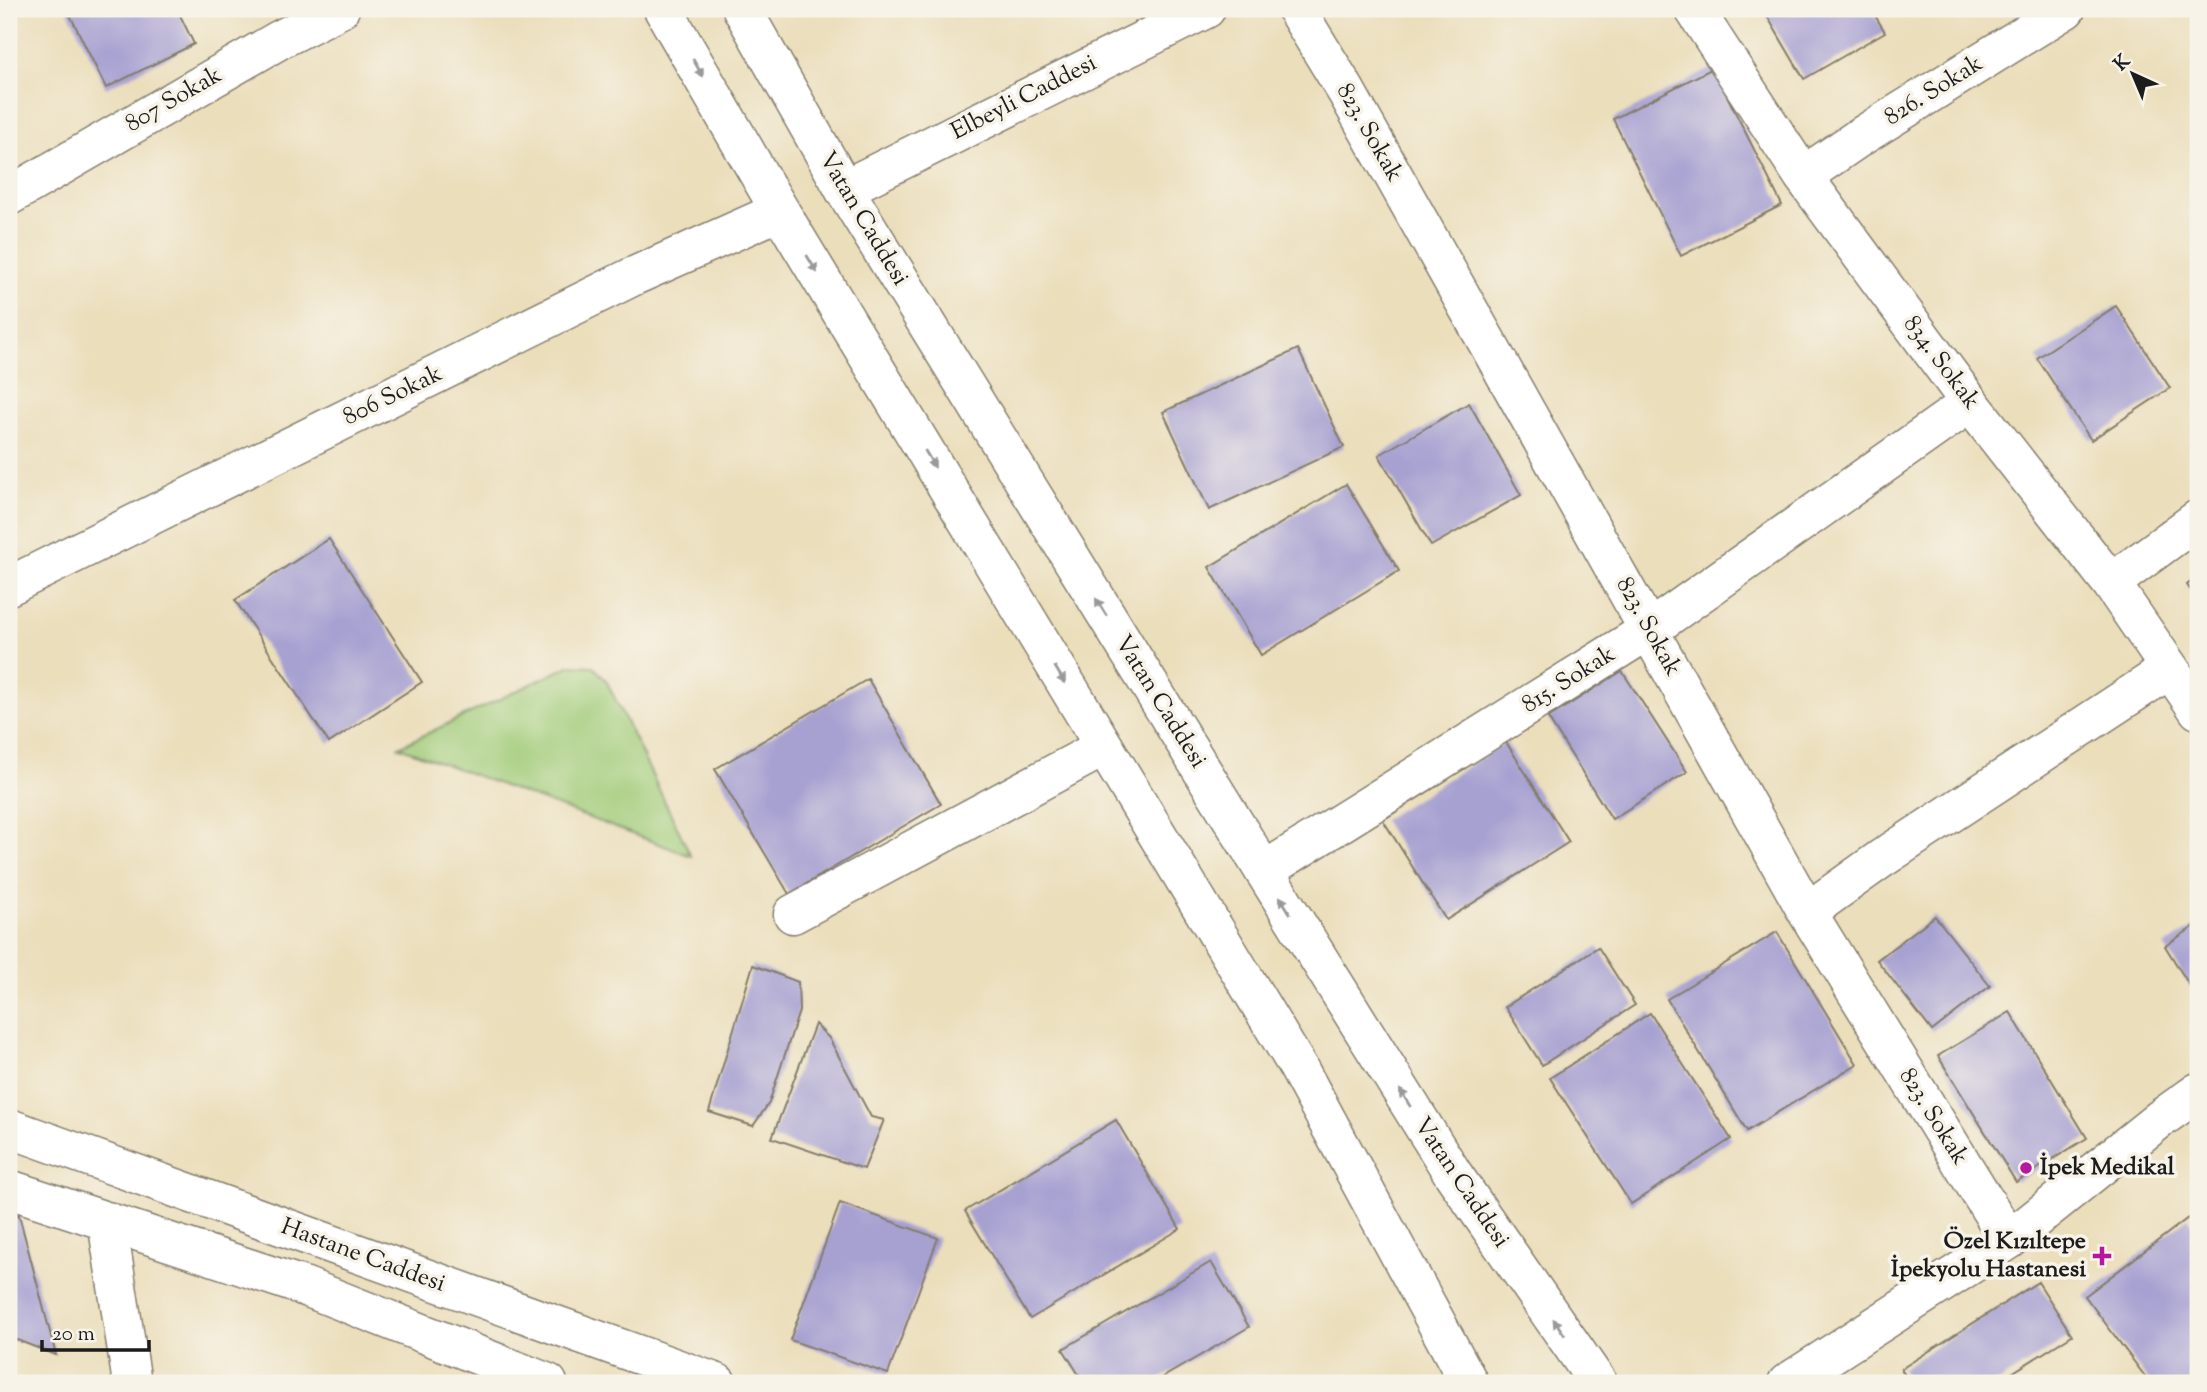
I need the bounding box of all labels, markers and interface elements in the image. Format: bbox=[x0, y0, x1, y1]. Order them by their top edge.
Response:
north arrow bbox=[2098, 38, 2168, 108]
street label: Elbeyli Caddesi bbox=[945, 47, 1103, 149]
street label: 826. Sokak bbox=[1878, 47, 1990, 135]
text: K bbox=[2109, 49, 2137, 78]
one-way arrow bbox=[691, 58, 704, 77]
street label: 807 Sokak bbox=[119, 59, 229, 141]
street label: 823. Sokak bbox=[1327, 78, 1411, 188]
street label: Vatan Caddesi bbox=[810, 145, 917, 293]
one-way arrow bbox=[806, 255, 819, 274]
street label: 834. Sokak bbox=[1894, 309, 1988, 417]
street label: 806 Sokak bbox=[338, 357, 448, 435]
one-way arrow bbox=[924, 450, 936, 469]
street label: 823. Sokak bbox=[1607, 571, 1689, 683]
one-way arrow bbox=[1094, 597, 1107, 616]
street label: Vatan Caddesi bbox=[1106, 629, 1215, 775]
street label: 815. Sokak bbox=[1516, 638, 1622, 722]
one-way arrow bbox=[1054, 665, 1067, 684]
one-way arrow bbox=[1278, 895, 1291, 914]
street label: 823. Sokak bbox=[1890, 1062, 1976, 1172]
one-way arrow bbox=[1399, 1088, 1412, 1107]
street label: Vatan Caddesi bbox=[1405, 1111, 1517, 1255]
place label: İpek Medikal bbox=[2040, 1151, 2175, 1185]
marker: İpek Medikal bbox=[2018, 1160, 2034, 1176]
street label: Hastane Caddesi bbox=[276, 1210, 450, 1302]
place label: Özel Kızıltepe İpekyolu Hastanesi bbox=[1891, 1225, 2086, 1287]
marker: Özel Kızıltepe İpekyolu Hastanesi bbox=[2092, 1246, 2112, 1266]
scale bar bbox=[42, 1308, 149, 1352]
one-way arrow bbox=[1552, 1318, 1566, 1336]
text: 20 m bbox=[52, 1320, 95, 1350]

